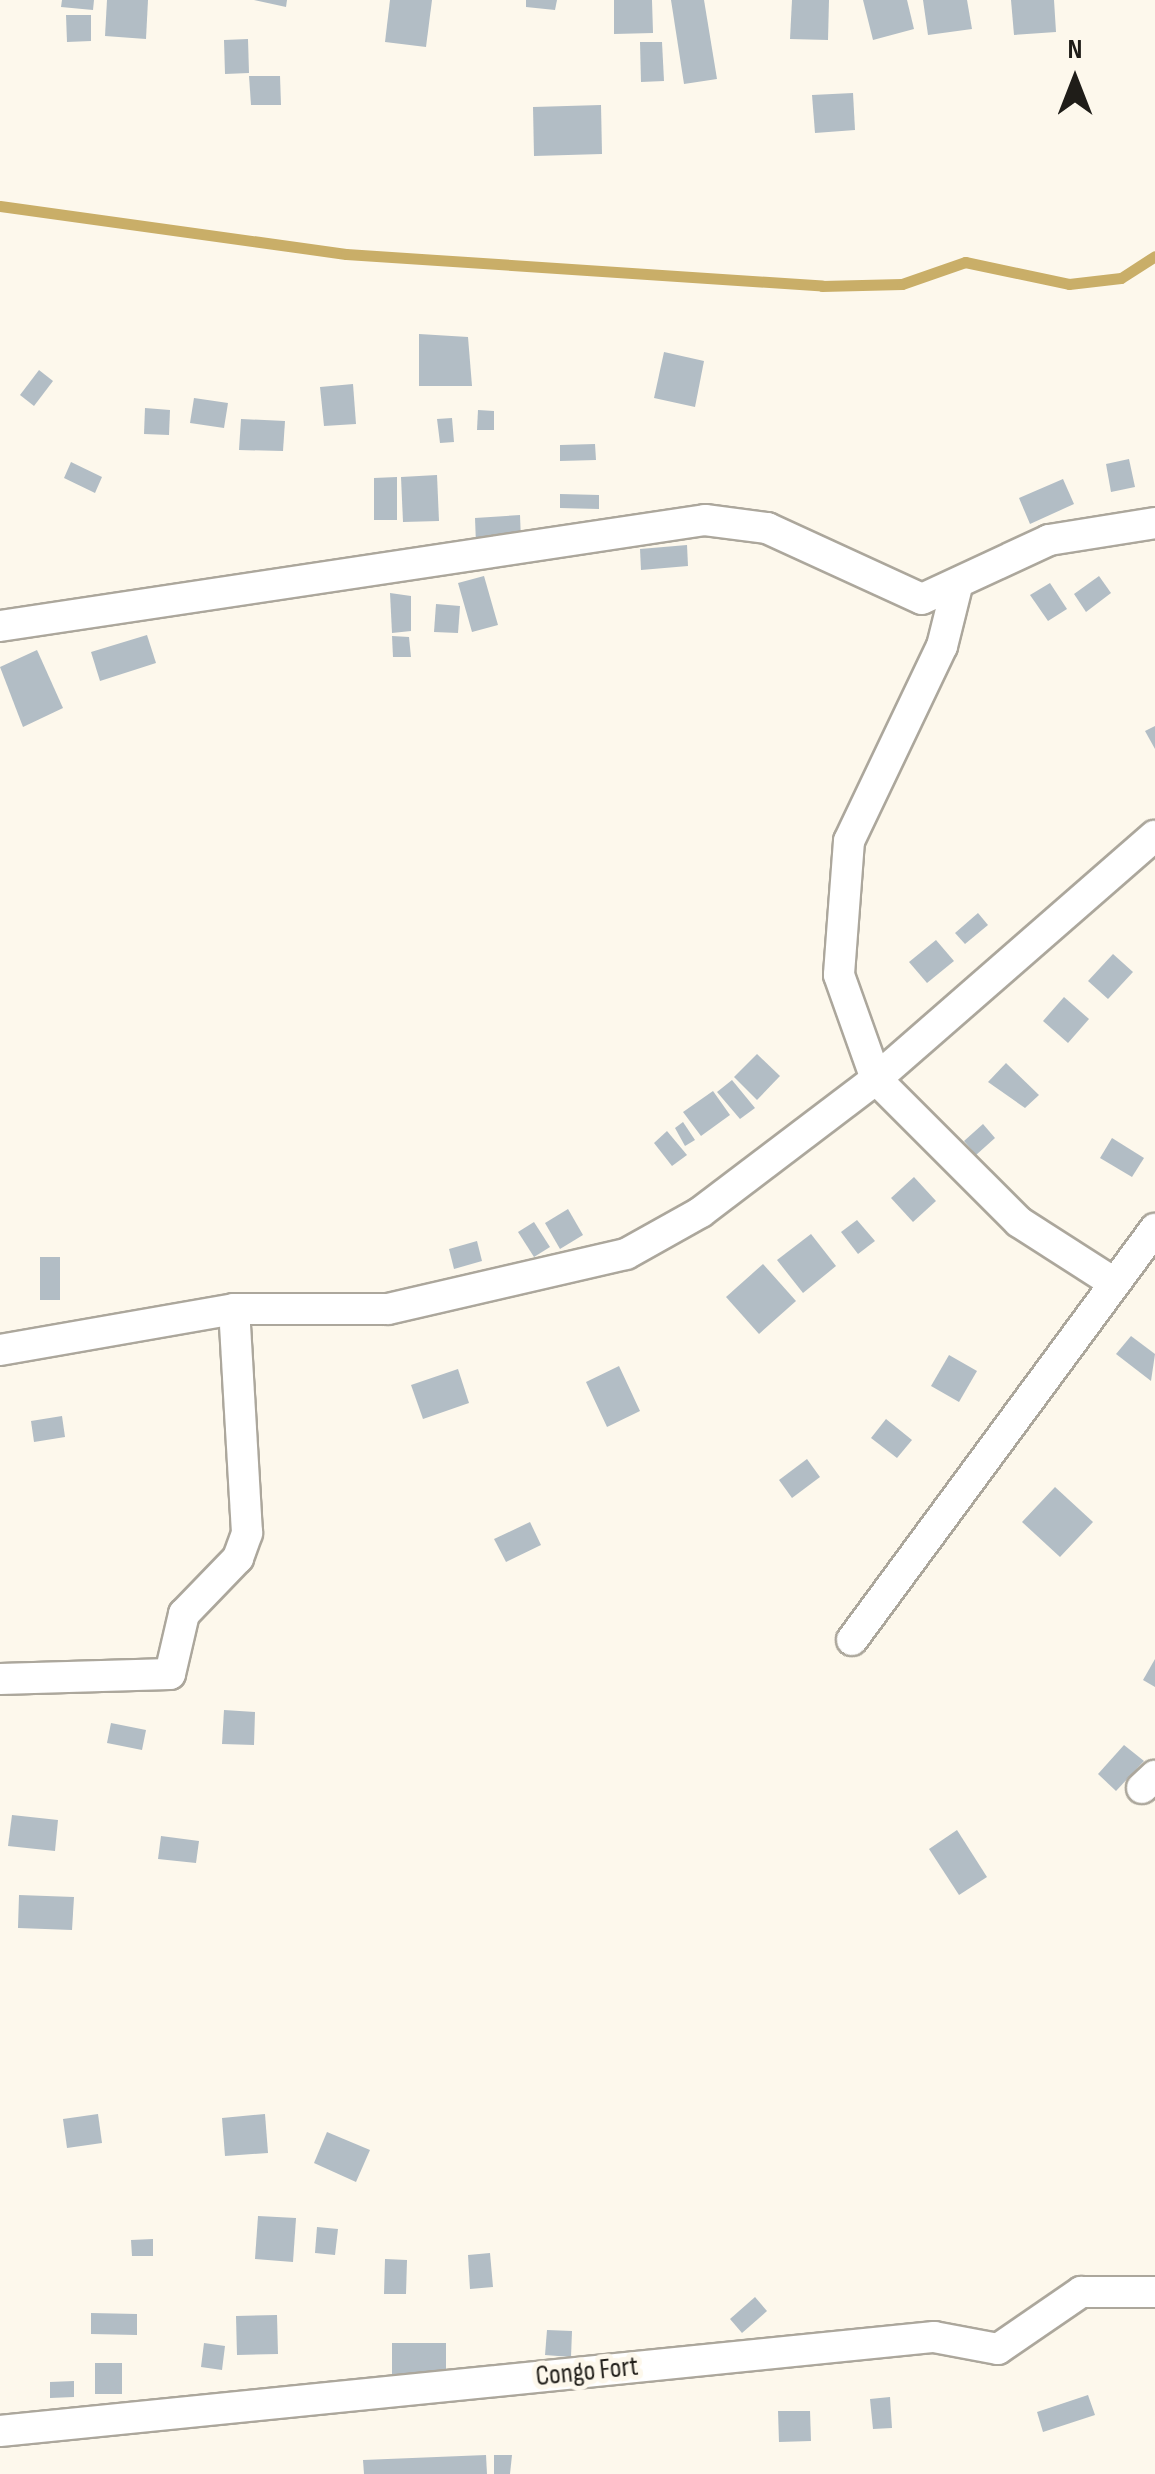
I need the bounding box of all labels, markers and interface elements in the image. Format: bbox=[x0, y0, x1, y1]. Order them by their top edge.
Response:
north arrow bbox=[1025, 30, 1125, 130]
text: N bbox=[1068, 33, 1082, 66]
street label: Congo Fort bbox=[534, 2350, 640, 2394]

